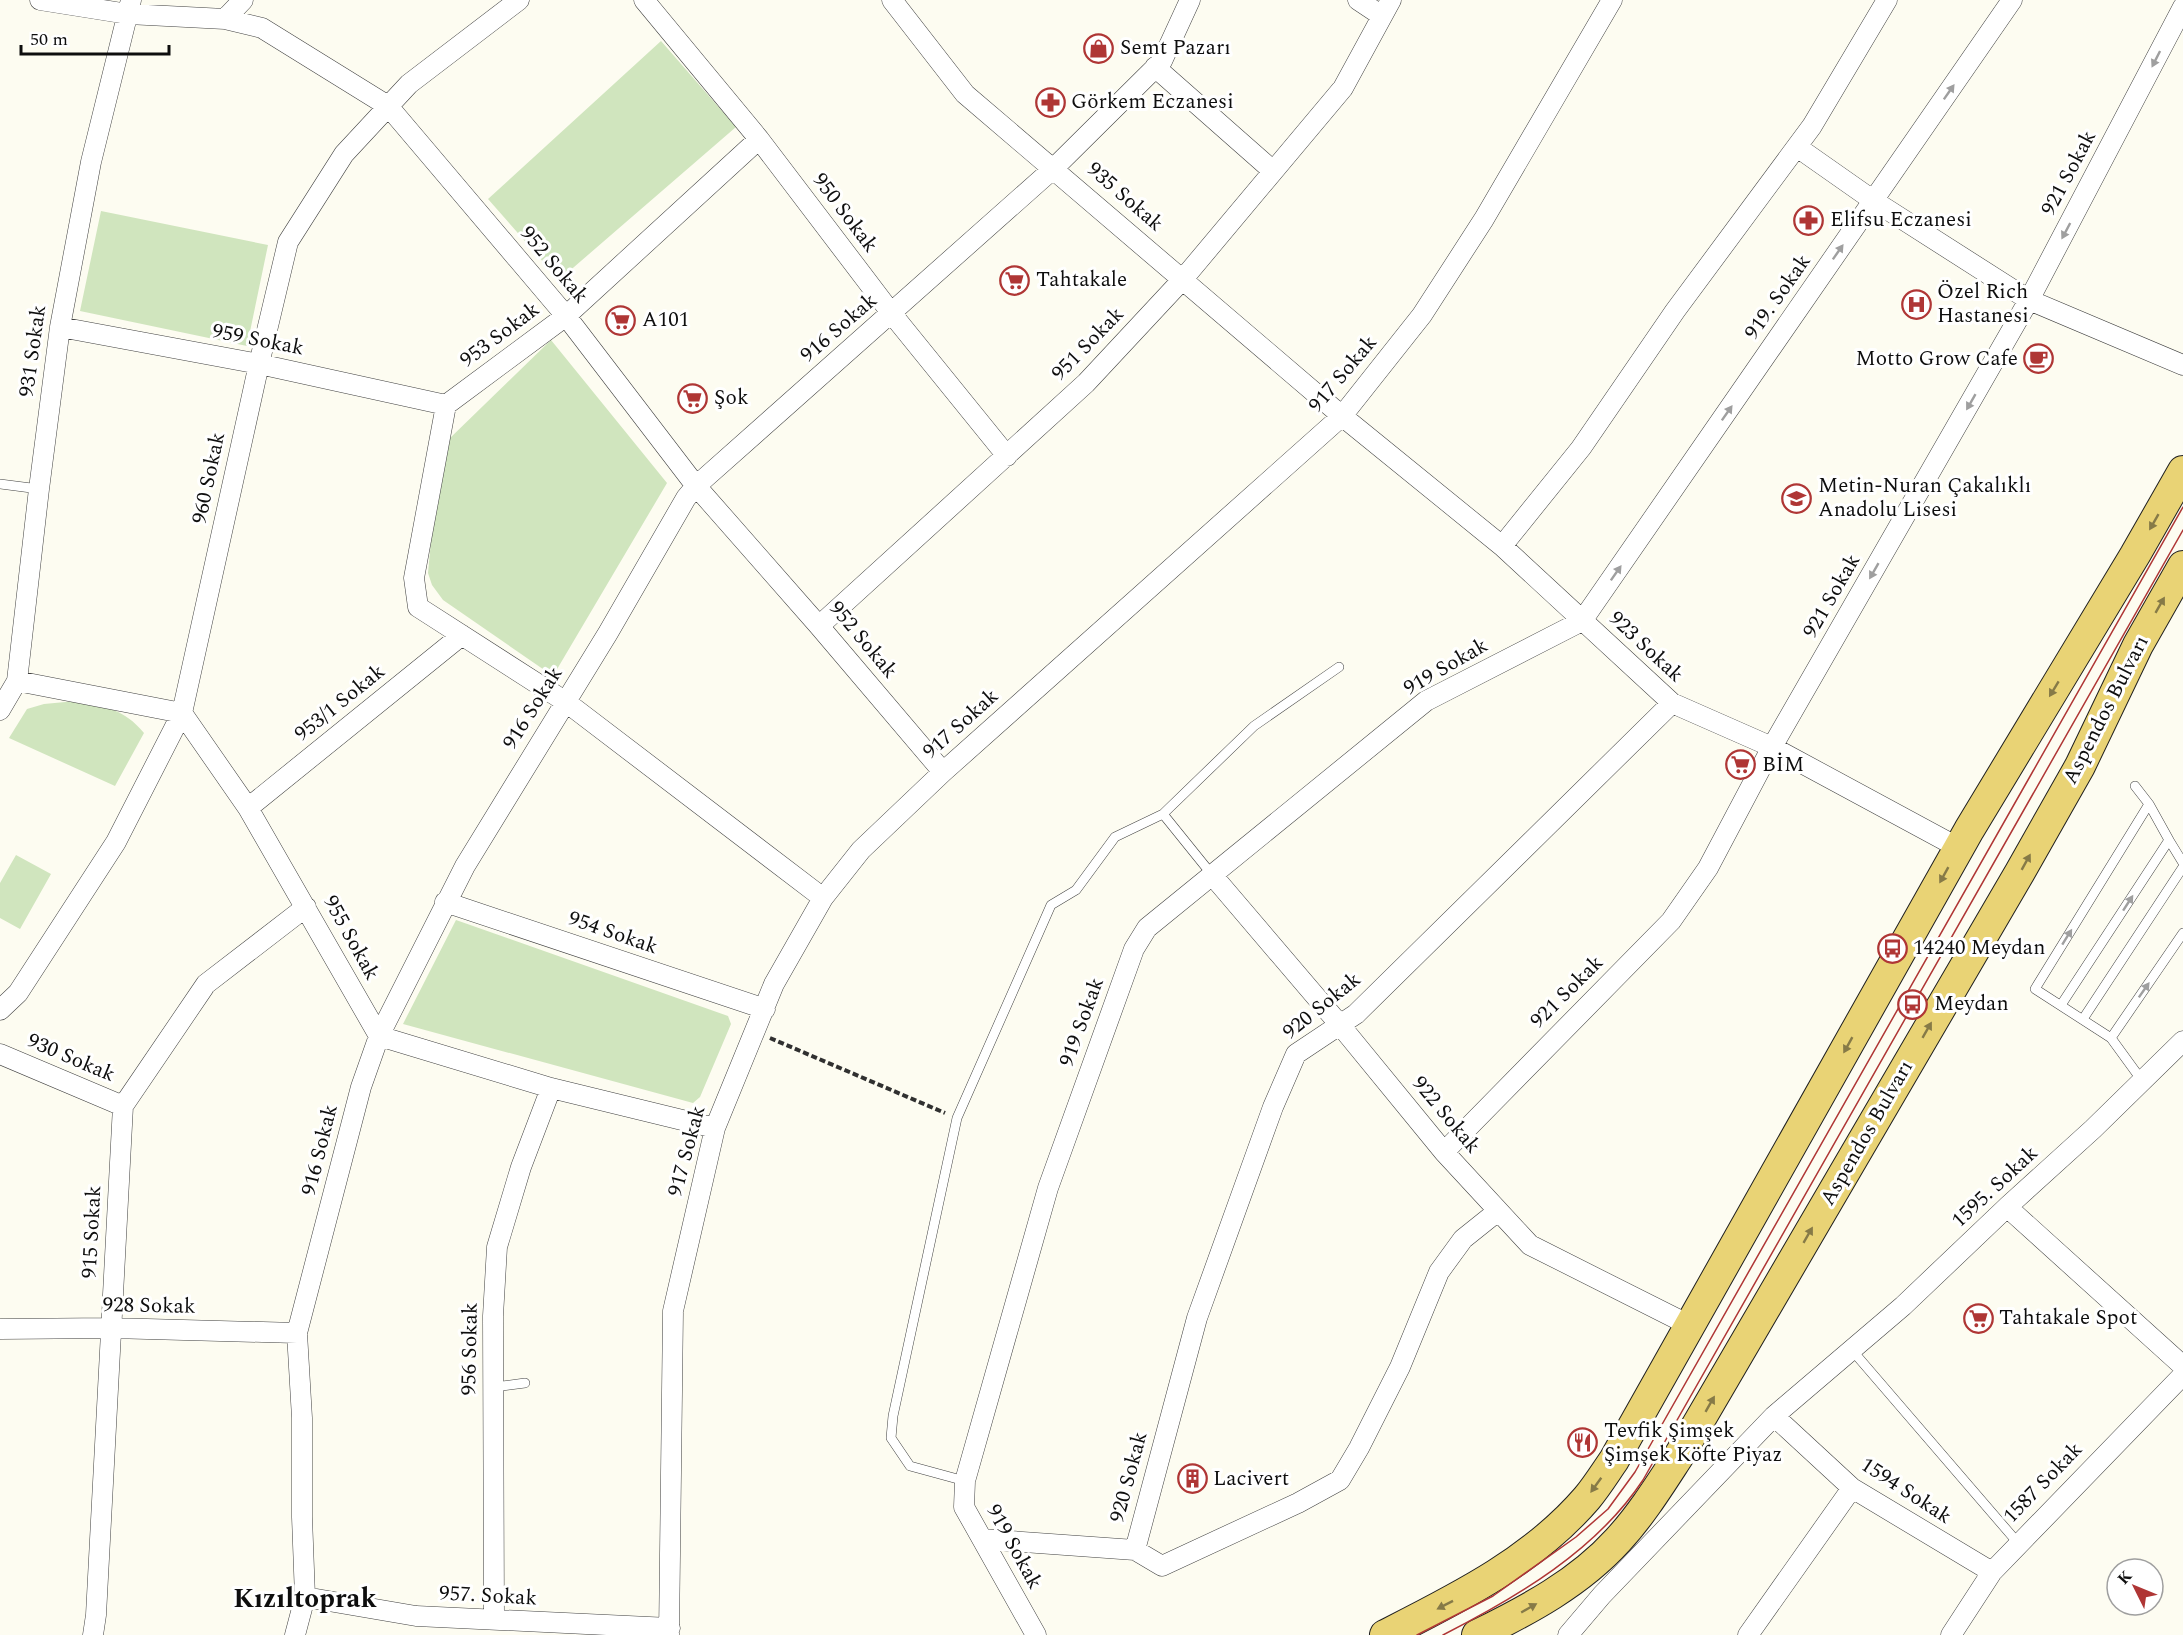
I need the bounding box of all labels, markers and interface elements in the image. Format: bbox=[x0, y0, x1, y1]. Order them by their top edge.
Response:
scale bar bbox=[21, 18, 170, 56]
text: 50 m bbox=[30, 26, 68, 53]
shop icon: Semt Pazarı bbox=[1083, 32, 1115, 64]
place label: Semt Pazarı bbox=[1120, 32, 1231, 64]
one-way arrow bbox=[2151, 50, 2161, 67]
one-way arrow bbox=[1943, 84, 1954, 100]
pharmacy icon: Görkem Eczanesi bbox=[1034, 86, 1066, 118]
place label: Görkem Eczanesi bbox=[1071, 86, 1234, 118]
street label: 921 Sokak bbox=[2033, 124, 2105, 222]
street label: 935 Sokak bbox=[1079, 154, 1171, 240]
street label: 950 Sokak bbox=[804, 166, 886, 260]
pharmacy icon: Elifsu Eczanesi bbox=[1793, 204, 1825, 236]
place label: Elifsu Eczanesi bbox=[1830, 204, 1972, 236]
street label: 952 Sokak bbox=[512, 219, 596, 311]
one-way arrow bbox=[2061, 223, 2070, 240]
one-way arrow bbox=[1832, 245, 1844, 261]
street label: 919. Sokak bbox=[1737, 247, 1819, 346]
supermarket icon: Tahtakale bbox=[999, 264, 1031, 296]
place label: Tahtakale bbox=[1036, 264, 1127, 296]
place label: Özel Rich Hastanesi bbox=[1937, 276, 2029, 332]
street label: 916 Sokak bbox=[793, 285, 885, 371]
hospital icon: Özel Rich Hastanesi bbox=[1900, 288, 1932, 320]
street label: 953 Sokak bbox=[453, 294, 547, 376]
street label: 951 Sokak bbox=[1044, 299, 1132, 389]
street label: 931 Sokak bbox=[11, 302, 55, 399]
supermarket icon: A101 bbox=[605, 304, 637, 336]
place label: A101 bbox=[642, 304, 689, 336]
street label: 959 Sokak bbox=[209, 315, 307, 365]
street label: 917 Sokak bbox=[1301, 328, 1385, 420]
place label: Motto Grow Cafe bbox=[1856, 343, 2018, 375]
cafe icon: Motto Grow Cafe bbox=[2023, 343, 2055, 375]
supermarket icon: Şok bbox=[677, 382, 709, 414]
place label: Şok bbox=[714, 382, 749, 414]
one-way arrow bbox=[1966, 394, 1976, 411]
one-way arrow bbox=[1721, 405, 1733, 421]
street label: 960 Sokak bbox=[184, 429, 234, 527]
place label: Metin-Nuran Çakalıklı Anadolu Lisesi bbox=[1818, 470, 2031, 526]
school or university icon: Metin-Nuran Çakalıklı Anadolu Lisesi bbox=[1781, 482, 1813, 514]
one-way arrow bbox=[2149, 514, 2159, 531]
street label: 921 Sokak bbox=[1795, 548, 1869, 644]
one-way arrow bbox=[1868, 563, 1879, 579]
one-way arrow bbox=[1610, 565, 1622, 581]
street label: 952 Sokak bbox=[821, 594, 905, 686]
one-way arrow bbox=[2155, 597, 2165, 614]
street label: 923 Sokak bbox=[1601, 604, 1691, 691]
street label: 919 Sokak bbox=[1398, 630, 1494, 704]
street label: Aspendos Bulvarı bbox=[2055, 630, 2157, 790]
street label: 953/1 Sokak bbox=[288, 656, 393, 750]
street label: 916 Sokak bbox=[495, 660, 571, 756]
street label: 917 Sokak bbox=[916, 681, 1006, 767]
one-way arrow bbox=[2048, 681, 2059, 697]
supermarket icon: BİM bbox=[1725, 749, 1757, 781]
place label: BİM bbox=[1762, 749, 1804, 781]
one-way arrow bbox=[2021, 853, 2031, 870]
one-way arrow bbox=[1939, 867, 1949, 884]
street label: 955 Sokak bbox=[314, 890, 388, 987]
one-way arrow bbox=[2122, 895, 2133, 911]
street label: 954 Sokak bbox=[564, 903, 662, 963]
one-way arrow bbox=[2061, 929, 2072, 945]
bus stop icon: 14240 Meydan bbox=[1876, 932, 1908, 964]
place label: 14240 Meydan bbox=[1913, 932, 2045, 964]
street label: 921 Sokak bbox=[1523, 948, 1611, 1036]
street label: 920 Sokak bbox=[1276, 964, 1368, 1048]
street label: 919 Sokak bbox=[1051, 973, 1113, 1071]
one-way arrow bbox=[2138, 982, 2150, 998]
bus stop icon: Meydan bbox=[1897, 988, 1929, 1020]
place label: Meydan bbox=[1934, 988, 2009, 1020]
one-way arrow bbox=[1922, 1022, 1933, 1038]
street label: 930 Sokak bbox=[22, 1025, 120, 1091]
one-way arrow bbox=[1843, 1037, 1853, 1054]
street label: Aspendos Bulvarı bbox=[1812, 1054, 1922, 1212]
street label: 922 Sokak bbox=[1404, 1069, 1488, 1161]
street label: 916 Sokak bbox=[293, 1101, 347, 1199]
street label: 917 Sokak bbox=[660, 1102, 715, 1200]
street label: 1595. Sokak bbox=[1944, 1138, 2046, 1236]
street label: 915 Sokak bbox=[74, 1184, 110, 1279]
one-way arrow bbox=[1803, 1226, 1813, 1243]
street label: 928 Sokak bbox=[102, 1289, 196, 1323]
street label: 956 Sokak bbox=[453, 1302, 487, 1396]
supermarket icon: Tahtakale Spot bbox=[1962, 1302, 1994, 1334]
place label: Tahtakale Spot bbox=[1999, 1302, 2137, 1334]
one-way arrow bbox=[1705, 1395, 1715, 1412]
place label: Tevfik Şimşek Şimşek Köfte Piyaz bbox=[1604, 1415, 1782, 1471]
restaurant icon: Tevfik Şimşek Şimşek Köfte Piyaz bbox=[1567, 1427, 1599, 1459]
street label: 920 Sokak bbox=[1102, 1428, 1157, 1526]
street label: 1587 Sokak bbox=[1996, 1434, 2091, 1531]
street label: 1594 Sokak bbox=[1854, 1449, 1958, 1533]
building icon: Lacivert bbox=[1176, 1463, 1208, 1495]
place label: Lacivert bbox=[1213, 1463, 1289, 1495]
one-way arrow bbox=[1591, 1477, 1603, 1492]
street label: 919 Sokak bbox=[977, 1499, 1051, 1596]
north arrow bbox=[2105, 1557, 2165, 1617]
text: K bbox=[2112, 1564, 2138, 1590]
street label: 957. Sokak bbox=[438, 1577, 538, 1615]
district label: Kızıltoprak bbox=[233, 1578, 377, 1620]
one-way arrow bbox=[1436, 1600, 1453, 1609]
one-way arrow bbox=[1520, 1603, 1537, 1613]

